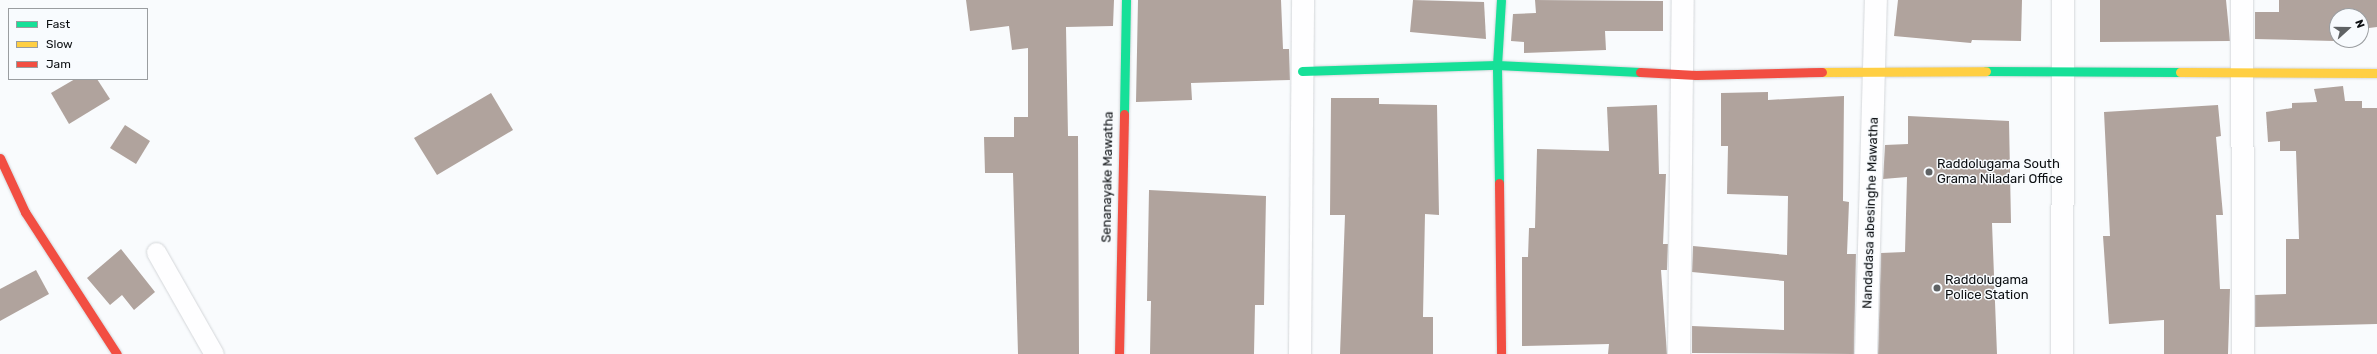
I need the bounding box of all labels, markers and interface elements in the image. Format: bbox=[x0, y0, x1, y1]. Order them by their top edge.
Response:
legend bbox=[8, 8, 148, 80]
north arrow bbox=[2329, 8, 2369, 48]
text: Fast bbox=[46, 17, 70, 31]
text: N bbox=[2352, 18, 2367, 30]
text: Slow bbox=[46, 37, 73, 51]
text: Jam bbox=[46, 57, 71, 71]
street label: Senanayake Mawatha bbox=[1099, 111, 1117, 243]
street label: Nandadasa abesinghe Mawatha bbox=[1860, 117, 1882, 309]
place label: Raddolugama South Grama Niladari Office bbox=[1937, 157, 2063, 188]
marker: Raddolugama South Grama Niladari Office bbox=[1924, 167, 1934, 177]
place label: Raddolugama Police Station bbox=[1945, 273, 2029, 304]
marker: Raddolugama Police Station bbox=[1932, 283, 1942, 293]

